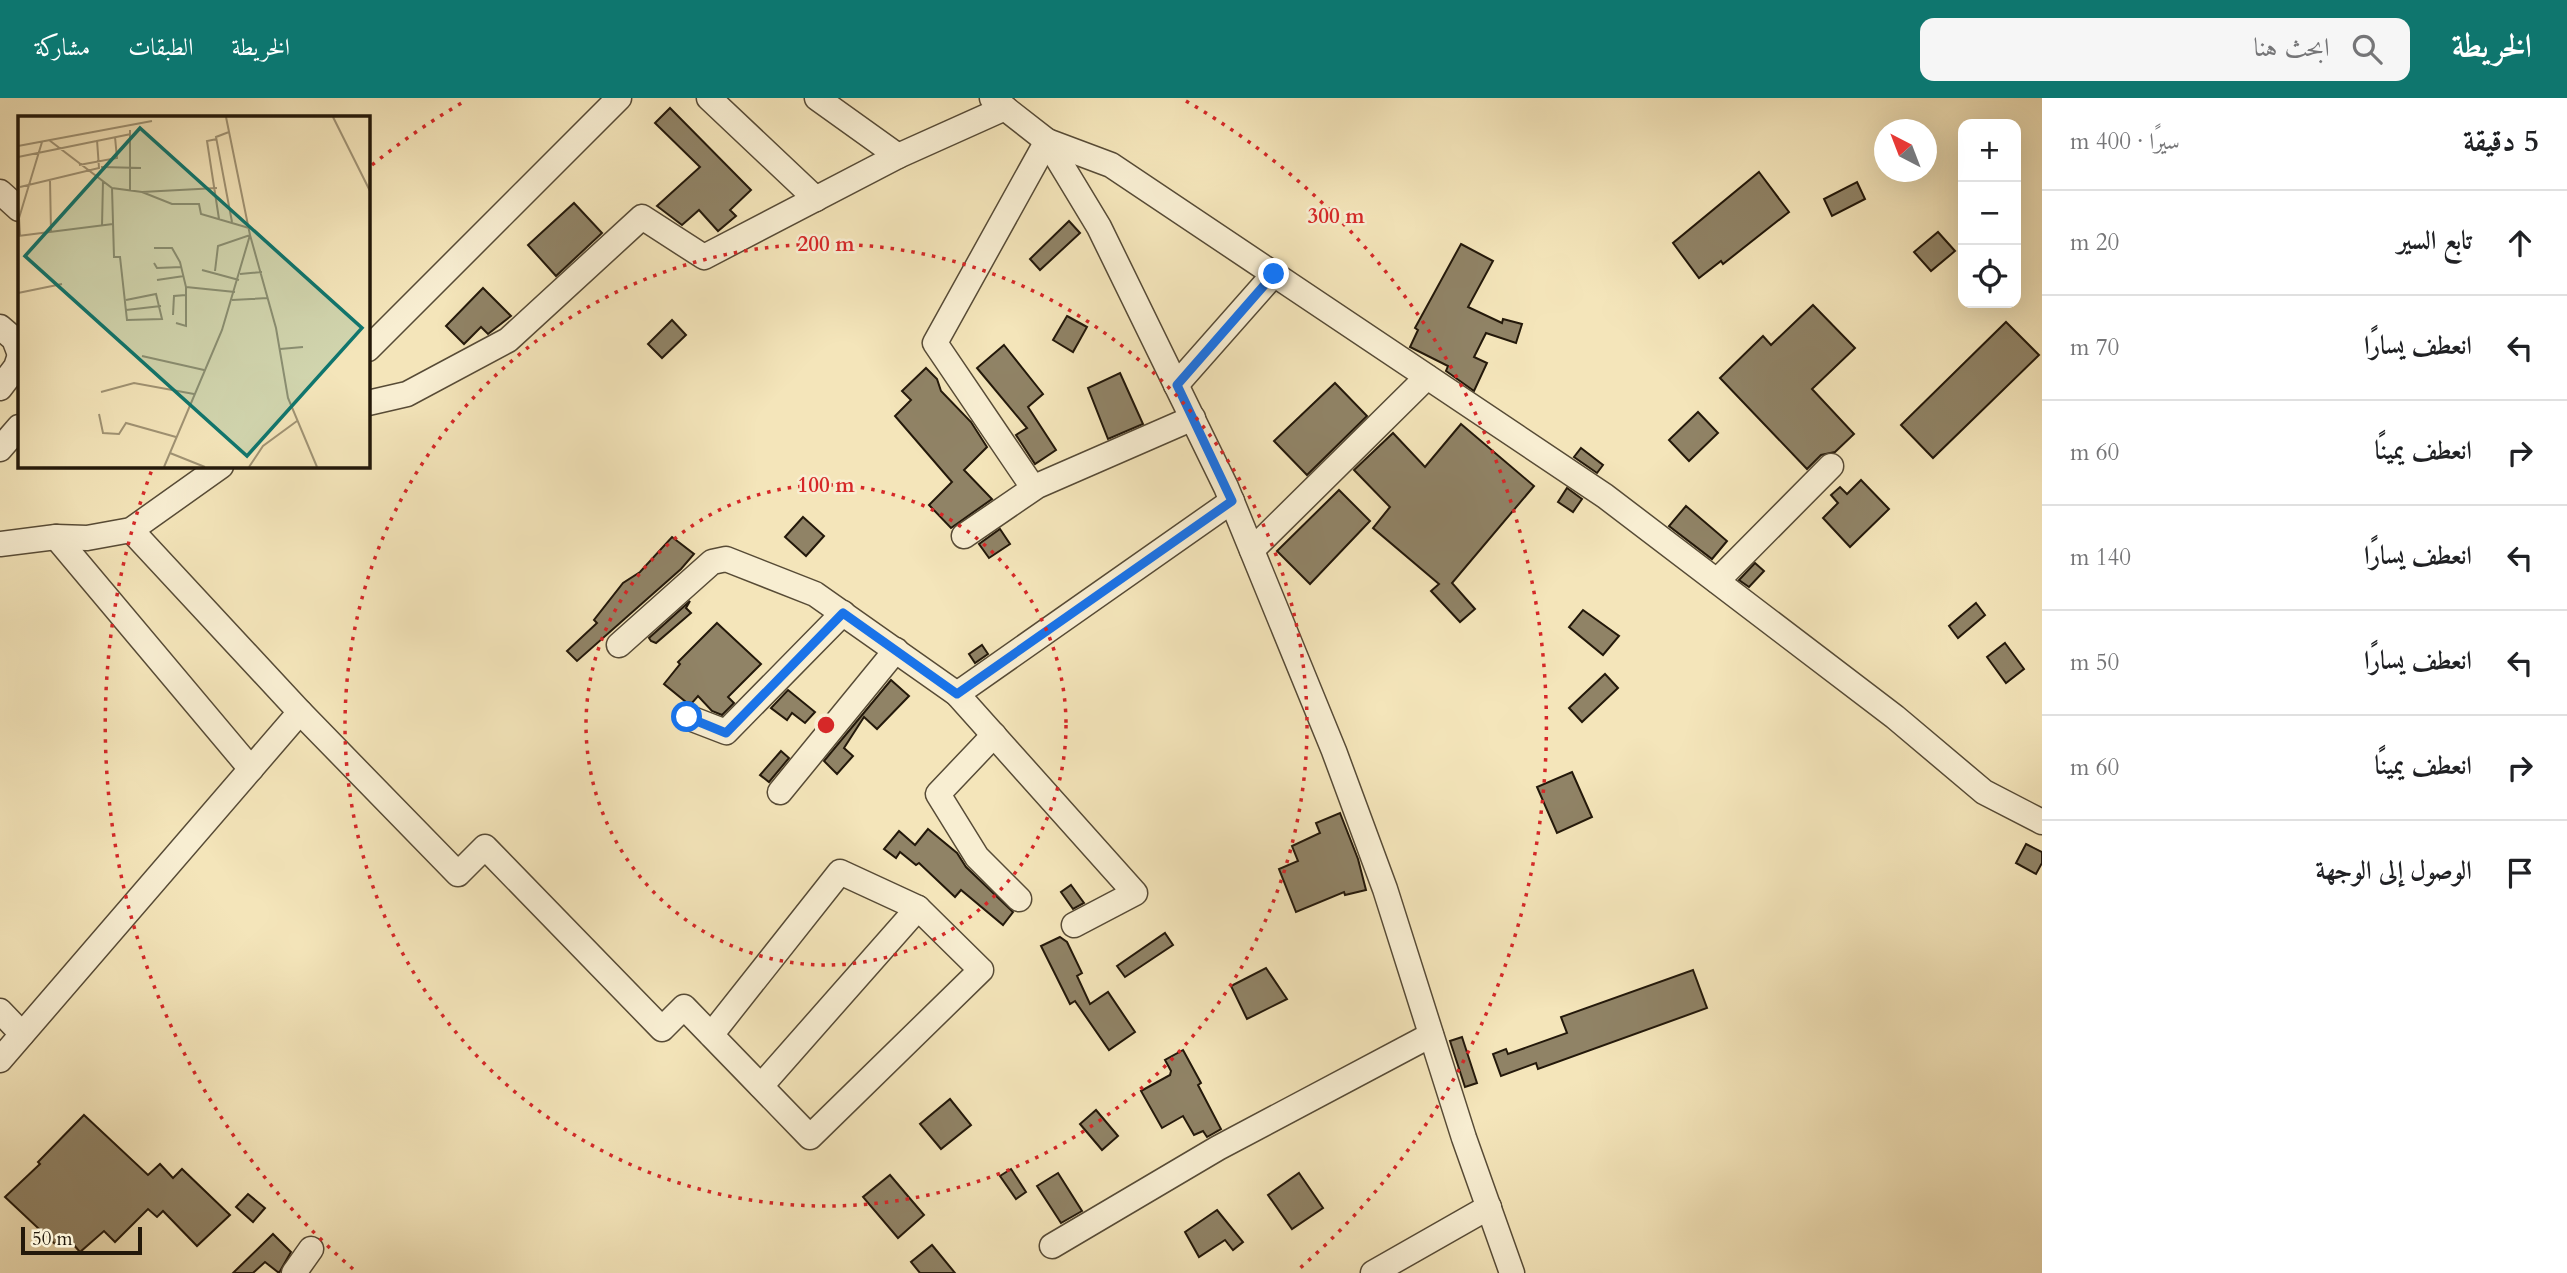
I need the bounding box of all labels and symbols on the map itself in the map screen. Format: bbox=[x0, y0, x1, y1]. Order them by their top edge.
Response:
inset map bbox=[18, 116, 369, 467]
north arrow bbox=[1874, 119, 1937, 182]
text: 300 m bbox=[1307, 202, 1365, 231]
text: 200 m bbox=[797, 230, 855, 259]
route end bbox=[1258, 258, 1289, 289]
text: 100 m bbox=[797, 471, 855, 500]
route start bbox=[671, 701, 702, 732]
centre of rings bbox=[814, 713, 838, 737]
scale bar bbox=[21, 1224, 142, 1256]

